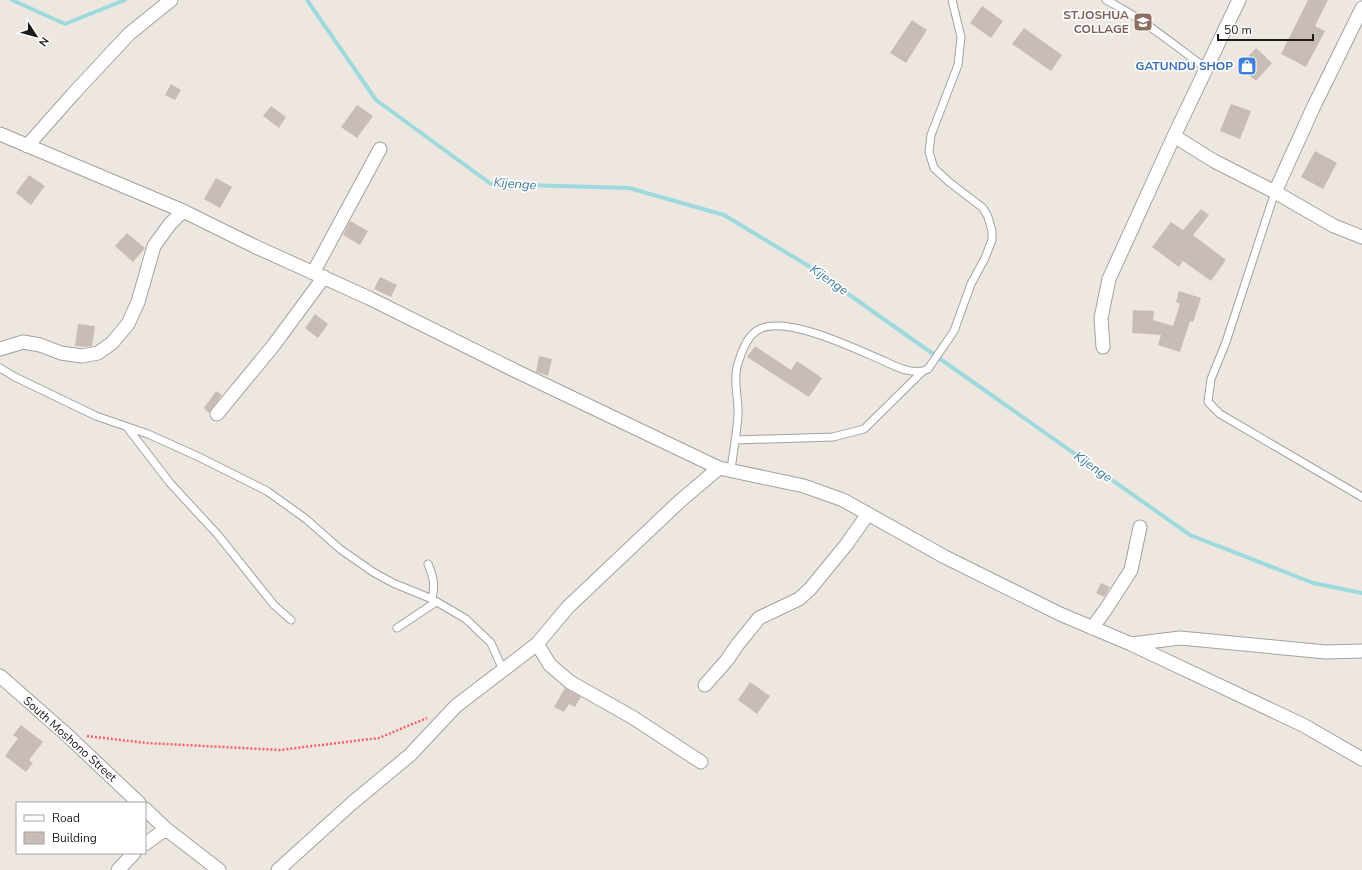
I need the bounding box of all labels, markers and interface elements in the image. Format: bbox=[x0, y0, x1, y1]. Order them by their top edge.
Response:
place label: ST.JOSHUA COLLAGE bbox=[1063, 7, 1129, 37]
school or university icon: ST.JOSHUA COLLAGE bbox=[1132, 11, 1154, 33]
north arrow bbox=[16, 16, 56, 56]
scale bar bbox=[1218, 16, 1313, 42]
text: 50 m bbox=[1224, 22, 1252, 38]
text: N bbox=[35, 34, 52, 49]
shop icon: GATUNDU SHOP bbox=[1236, 55, 1258, 77]
place label: GATUNDU SHOP bbox=[1136, 58, 1233, 74]
water label: Kijenge bbox=[493, 174, 537, 194]
water label: Kijenge bbox=[806, 260, 852, 300]
water label: Kijenge bbox=[1070, 447, 1116, 487]
street label: South Moshono Street bbox=[20, 693, 121, 786]
legend bbox=[16, 802, 146, 854]
text: Road bbox=[52, 810, 80, 826]
text: Building bbox=[52, 830, 97, 846]

